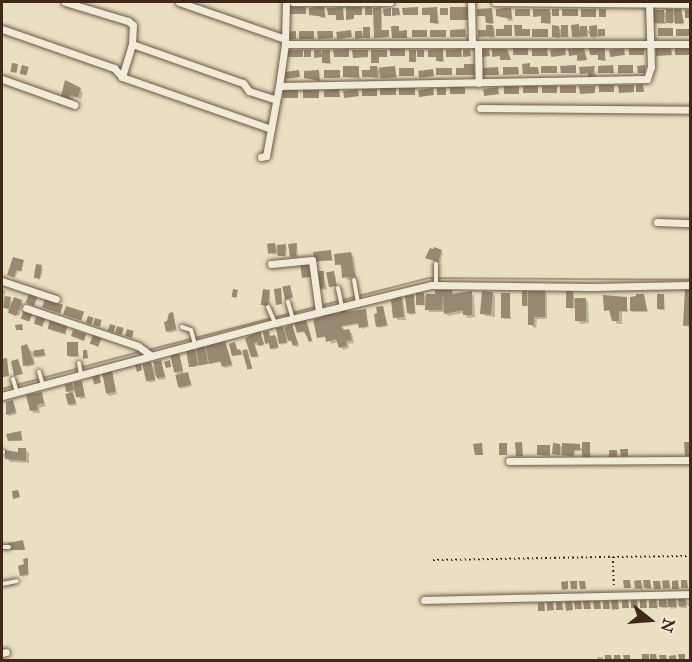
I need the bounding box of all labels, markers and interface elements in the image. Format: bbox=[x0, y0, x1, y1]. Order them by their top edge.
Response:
north arrow bbox=[620, 590, 680, 650]
text: N bbox=[657, 616, 679, 635]

